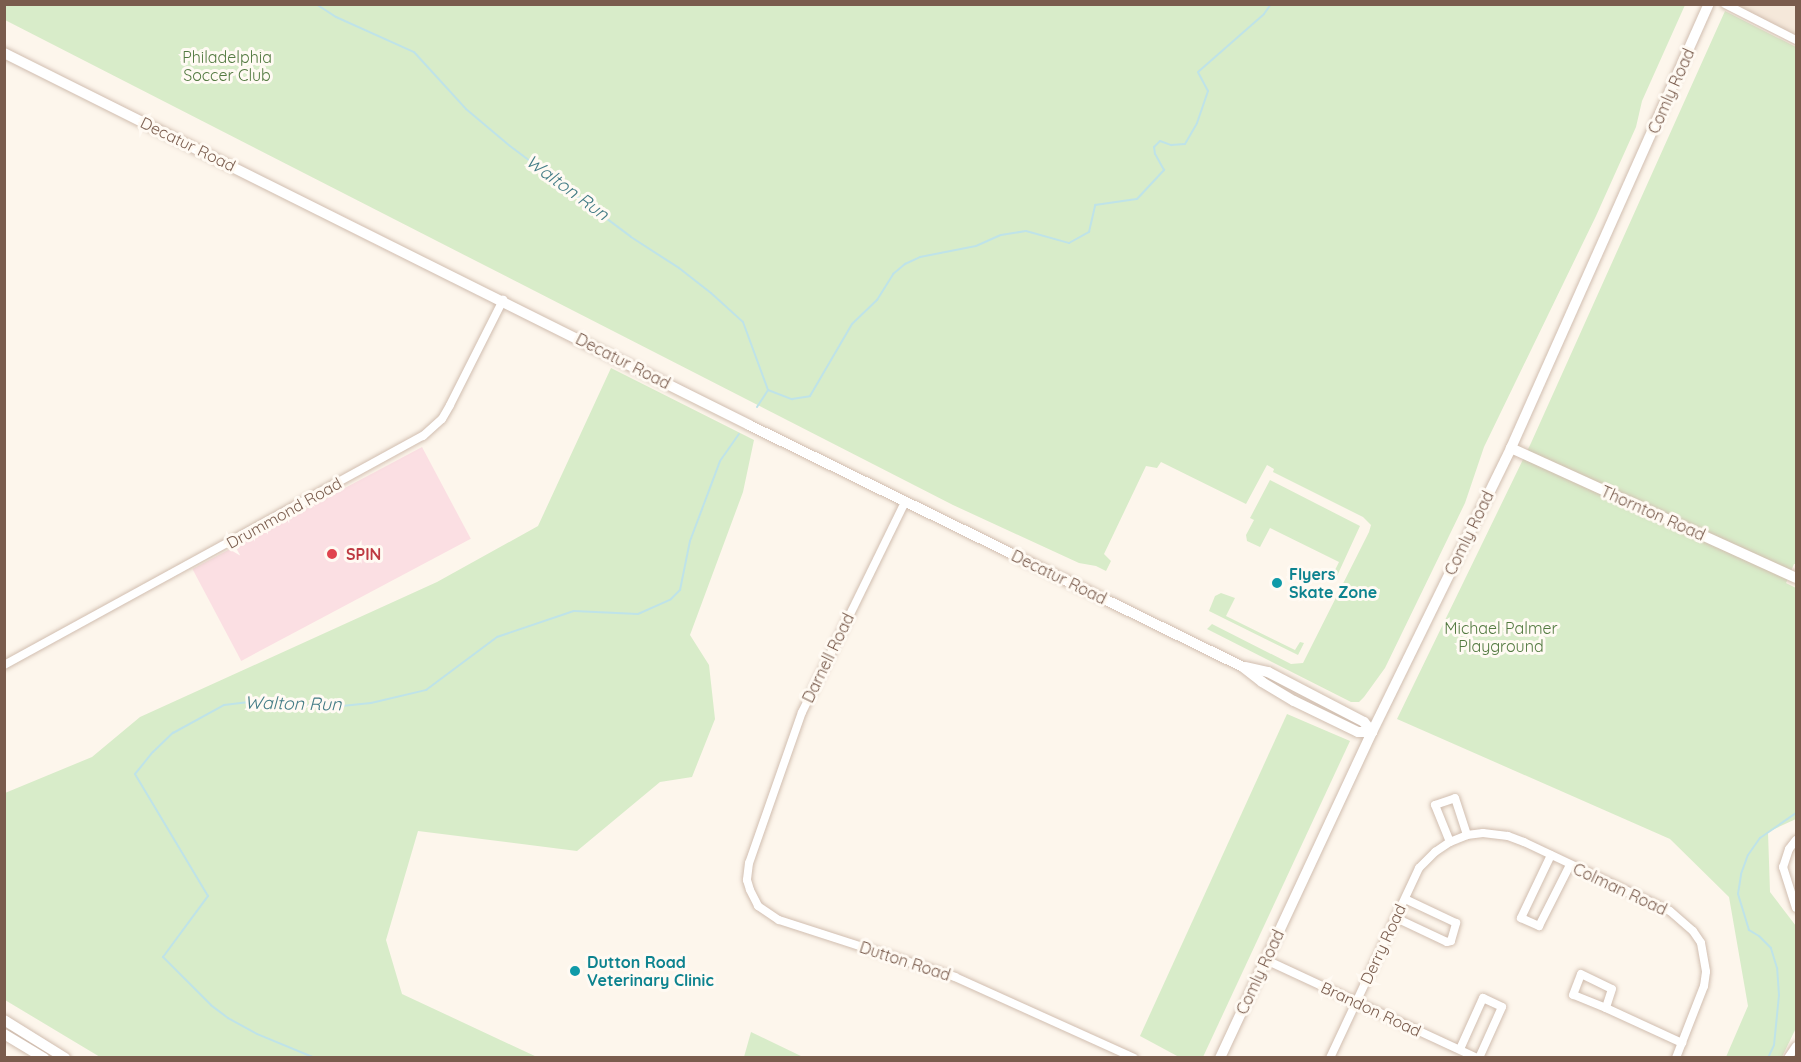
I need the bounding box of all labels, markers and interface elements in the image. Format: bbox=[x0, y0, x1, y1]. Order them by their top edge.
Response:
street label: Comly Road bbox=[1644, 45, 1698, 137]
park label: Philadelphia Soccer Club bbox=[182, 47, 272, 85]
street label: Decatur Road bbox=[137, 113, 239, 175]
water label: Walton Run bbox=[521, 151, 613, 225]
street label: Decatur Road bbox=[573, 329, 673, 393]
street label: Drummond Road bbox=[223, 473, 345, 553]
street label: Thornton Road bbox=[1598, 481, 1708, 545]
street label: Comly Road bbox=[1440, 488, 1498, 578]
place label: SPIN bbox=[346, 544, 381, 564]
marker: SPIN bbox=[323, 545, 341, 563]
street label: Decatur Road bbox=[1008, 546, 1110, 608]
place label: Flyers Skate Zone bbox=[1289, 564, 1377, 602]
marker: Flyers Skate Zone bbox=[1270, 576, 1284, 590]
street label: Darnell Road bbox=[798, 610, 858, 706]
park label: Michael Palmer Playground bbox=[1444, 618, 1558, 656]
water label: Walton Run bbox=[244, 692, 342, 716]
street label: Colman Road bbox=[1570, 859, 1670, 919]
street label: Derry Road bbox=[1356, 901, 1410, 987]
street label: Comly Road bbox=[1232, 927, 1288, 1017]
street label: Dutton Road bbox=[857, 937, 953, 985]
place label: Dutton Road Veterinary Clinic bbox=[587, 952, 714, 990]
marker: Dutton Road Veterinary Clinic bbox=[568, 964, 582, 978]
street label: Brandon Road bbox=[1318, 977, 1424, 1041]

